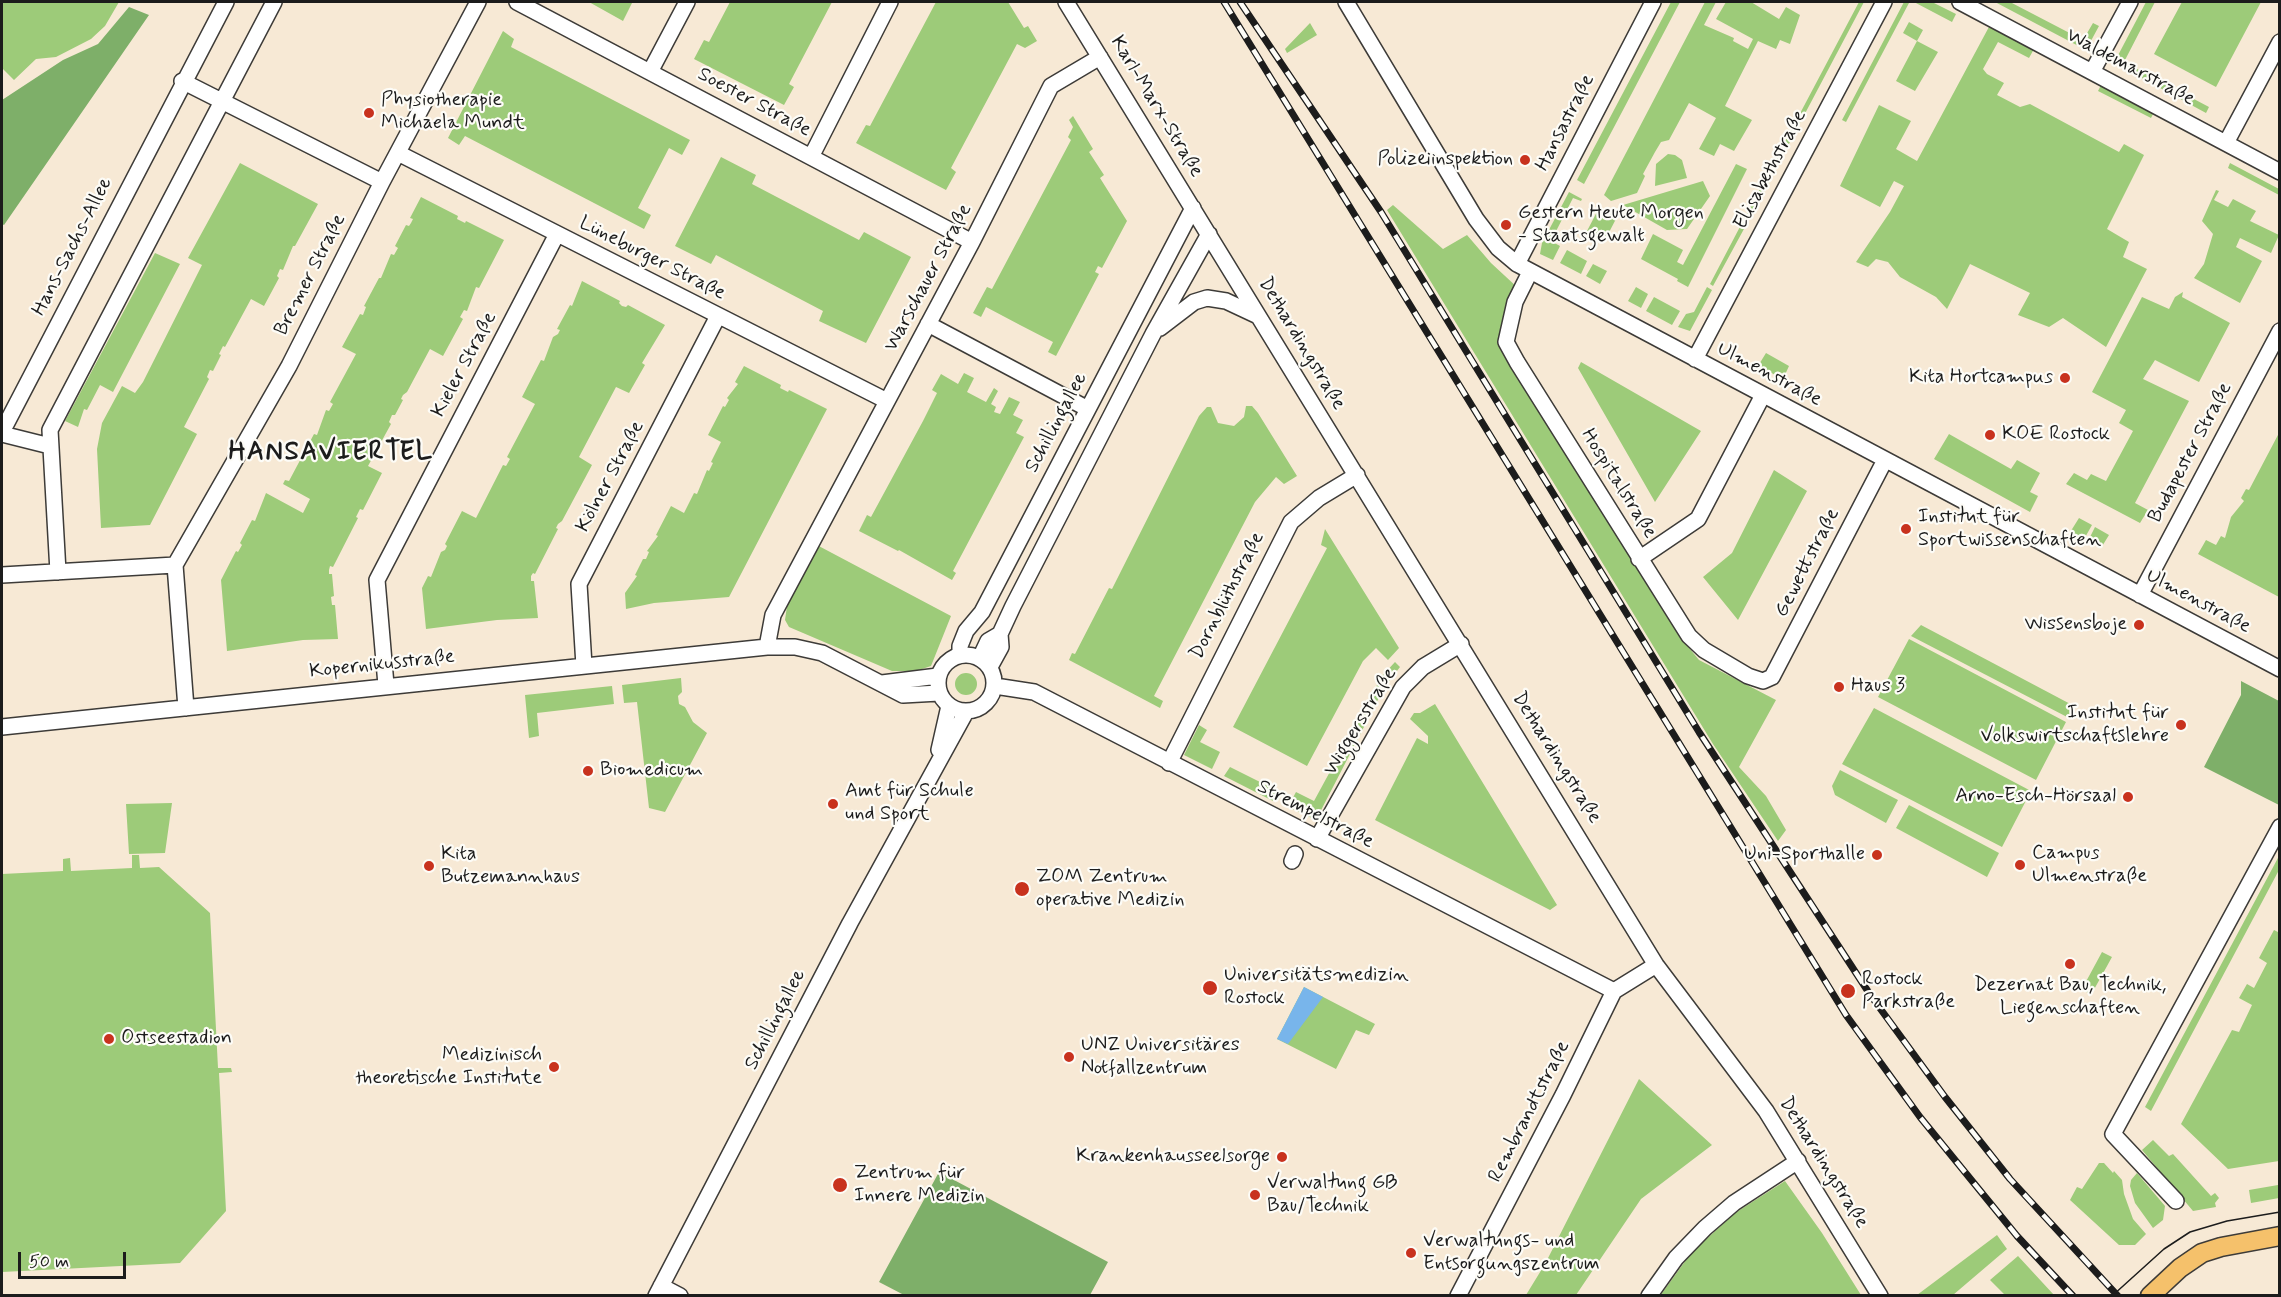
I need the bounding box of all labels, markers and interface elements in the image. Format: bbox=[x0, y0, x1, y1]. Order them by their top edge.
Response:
street label: Waldemarstraße bbox=[2062, 24, 2198, 112]
street label: Karl-Marx-Straße bbox=[1104, 32, 1208, 182]
street label: Soester Straße bbox=[693, 63, 815, 143]
street label: Hansastraße bbox=[1531, 71, 1601, 175]
place label: Physiotherapie Michaela Mundt bbox=[381, 89, 525, 136]
marker: Physiotherapie Michaela Mundt bbox=[362, 106, 376, 120]
street label: Elisabethstraße bbox=[1729, 106, 1813, 234]
place label: Polizeiinspektion bbox=[1377, 148, 1513, 172]
marker: Polizeiinspektion bbox=[1518, 153, 1532, 167]
street label: Hans-Sachs-Allee bbox=[28, 174, 118, 320]
street label: Warschauer Straße bbox=[880, 200, 978, 356]
place label: Gestern Heute Morgen - Staatsgewalt bbox=[1518, 202, 1704, 249]
street label: Bremer Straße bbox=[270, 210, 352, 340]
street label: Lüneburger Straße bbox=[575, 212, 729, 306]
marker: Gestern Heute Morgen - Staatsgewalt bbox=[1499, 218, 1513, 232]
street label: Dethardingstraße bbox=[1252, 273, 1350, 415]
street label: Kieler Straße bbox=[427, 308, 503, 422]
street label: Ulmenstraße bbox=[1713, 337, 1825, 413]
place label: Kita Hortcampus bbox=[1909, 366, 2053, 390]
street label: Schillingallee bbox=[1021, 369, 1093, 477]
marker: Kita Hortcampus bbox=[2058, 371, 2072, 385]
street label: Budapester Straße bbox=[2144, 379, 2238, 527]
street label: Kölner Straße bbox=[572, 417, 650, 537]
place label: KOE Rostock bbox=[2002, 423, 2110, 447]
street label: Hospitalstraße bbox=[1575, 425, 1661, 543]
marker: KOE Rostock bbox=[1983, 428, 1997, 442]
district label: HANSAVIERTEL bbox=[227, 438, 435, 470]
street label: Gewettstraße bbox=[1770, 505, 1846, 621]
place label: Institut für Sportwissenschaften bbox=[1918, 506, 2101, 553]
marker: Institut für Sportwissenschaften bbox=[1899, 522, 1913, 536]
street label: Dornblüthstraße bbox=[1186, 528, 1270, 664]
street label: Ulmenstraße bbox=[2142, 564, 2254, 640]
place label: Wissensboje bbox=[2024, 613, 2127, 637]
marker: Wissensboje bbox=[2132, 618, 2146, 632]
street label: Kopernikusstraße bbox=[308, 645, 456, 685]
street label: Wiggersstraße bbox=[1319, 664, 1403, 780]
place label: Haus 3 bbox=[1851, 675, 1905, 699]
marker: Haus 3 bbox=[1832, 680, 1846, 694]
street label: Dethardingstraße bbox=[1506, 688, 1606, 828]
place label: Institut für Volkswirtschaftslehre bbox=[1981, 702, 2169, 749]
marker: Institut für Volkswirtschaftslehre bbox=[2174, 718, 2188, 732]
place label: Biomedicum bbox=[600, 759, 703, 783]
marker: Biomedicum bbox=[581, 764, 595, 778]
street label: Strempelstraße bbox=[1253, 775, 1377, 855]
place label: Amt für Schule und Sport bbox=[845, 780, 974, 827]
place label: Arno-Esch-Hörsaal bbox=[1955, 785, 2116, 809]
marker: Arno-Esch-Hörsaal bbox=[2121, 790, 2135, 804]
marker: Amt für Schule und Sport bbox=[826, 797, 840, 811]
place label: Campus Ulmenstraße bbox=[2032, 842, 2147, 889]
place label: Kita Butzemannhaus bbox=[441, 843, 580, 890]
place label: Uni-Sporthalle bbox=[1744, 843, 1865, 867]
marker: Uni-Sporthalle bbox=[1870, 848, 1884, 862]
marker: Campus Ulmenstraße bbox=[2013, 858, 2027, 872]
marker: Kita Butzemannhaus bbox=[422, 859, 436, 873]
place label: ZOM Zentrum operative Medizin bbox=[1036, 866, 1184, 913]
marker: ZOM Zentrum operative Medizin bbox=[1013, 880, 1031, 898]
marker: Dezernat Bau, Technik, Liegenschaften bbox=[2063, 957, 2077, 971]
place label: Universitätsmedizin Rostock bbox=[1224, 964, 1409, 1011]
street label: Schillingallee bbox=[740, 966, 812, 1074]
place label: Rostock Parkstraße bbox=[1862, 968, 1955, 1015]
place label: Dezernat Bau, Technik, Liegenschaften bbox=[1974, 974, 2166, 1021]
marker: Universitätsmedizin Rostock bbox=[1201, 979, 1219, 997]
marker: Rostock Parkstraße bbox=[1839, 982, 1857, 1000]
place label: Ostseestadion bbox=[121, 1027, 232, 1051]
marker: Ostseestadion bbox=[102, 1032, 116, 1046]
place label: UNZ Universitäres Notfallzentrum bbox=[1081, 1034, 1240, 1081]
street label: Rembrandtstraße bbox=[1484, 1037, 1576, 1187]
place label: Medizinisch theoretische Institute bbox=[355, 1044, 542, 1091]
marker: UNZ Universitäres Notfallzentrum bbox=[1062, 1050, 1076, 1064]
marker: Medizinisch theoretische Institute bbox=[547, 1060, 561, 1074]
street label: Dethardingstraße bbox=[1773, 1093, 1873, 1233]
place label: Krankenhausseelsorge bbox=[1076, 1145, 1270, 1169]
marker: Krankenhausseelsorge bbox=[1275, 1150, 1289, 1164]
place label: Zentrum für Innere Medizin bbox=[854, 1162, 985, 1209]
place label: Verwaltung GB Bau/Technik bbox=[1267, 1172, 1397, 1219]
marker: Zentrum für Innere Medizin bbox=[831, 1176, 849, 1194]
marker: Verwaltung GB Bau/Technik bbox=[1248, 1188, 1262, 1202]
place label: Verwaltungs- und Entsorgungszentrum bbox=[1423, 1230, 1600, 1277]
scale bar bbox=[21, 1240, 129, 1278]
marker: Verwaltungs- und Entsorgungszentrum bbox=[1404, 1246, 1418, 1260]
text: 50 m bbox=[29, 1250, 69, 1274]

